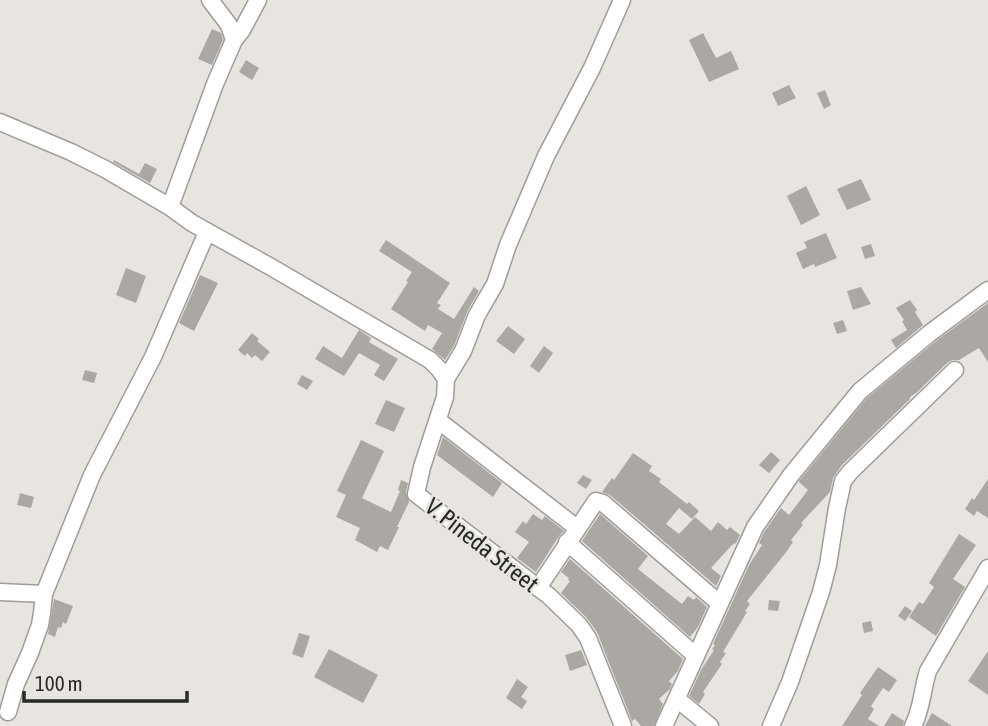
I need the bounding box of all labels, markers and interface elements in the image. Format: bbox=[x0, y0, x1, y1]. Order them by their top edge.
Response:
street label: V. Pineda Street bbox=[420, 492, 544, 598]
scale bar bbox=[24, 660, 187, 704]
text: 100 m bbox=[35, 671, 83, 695]

